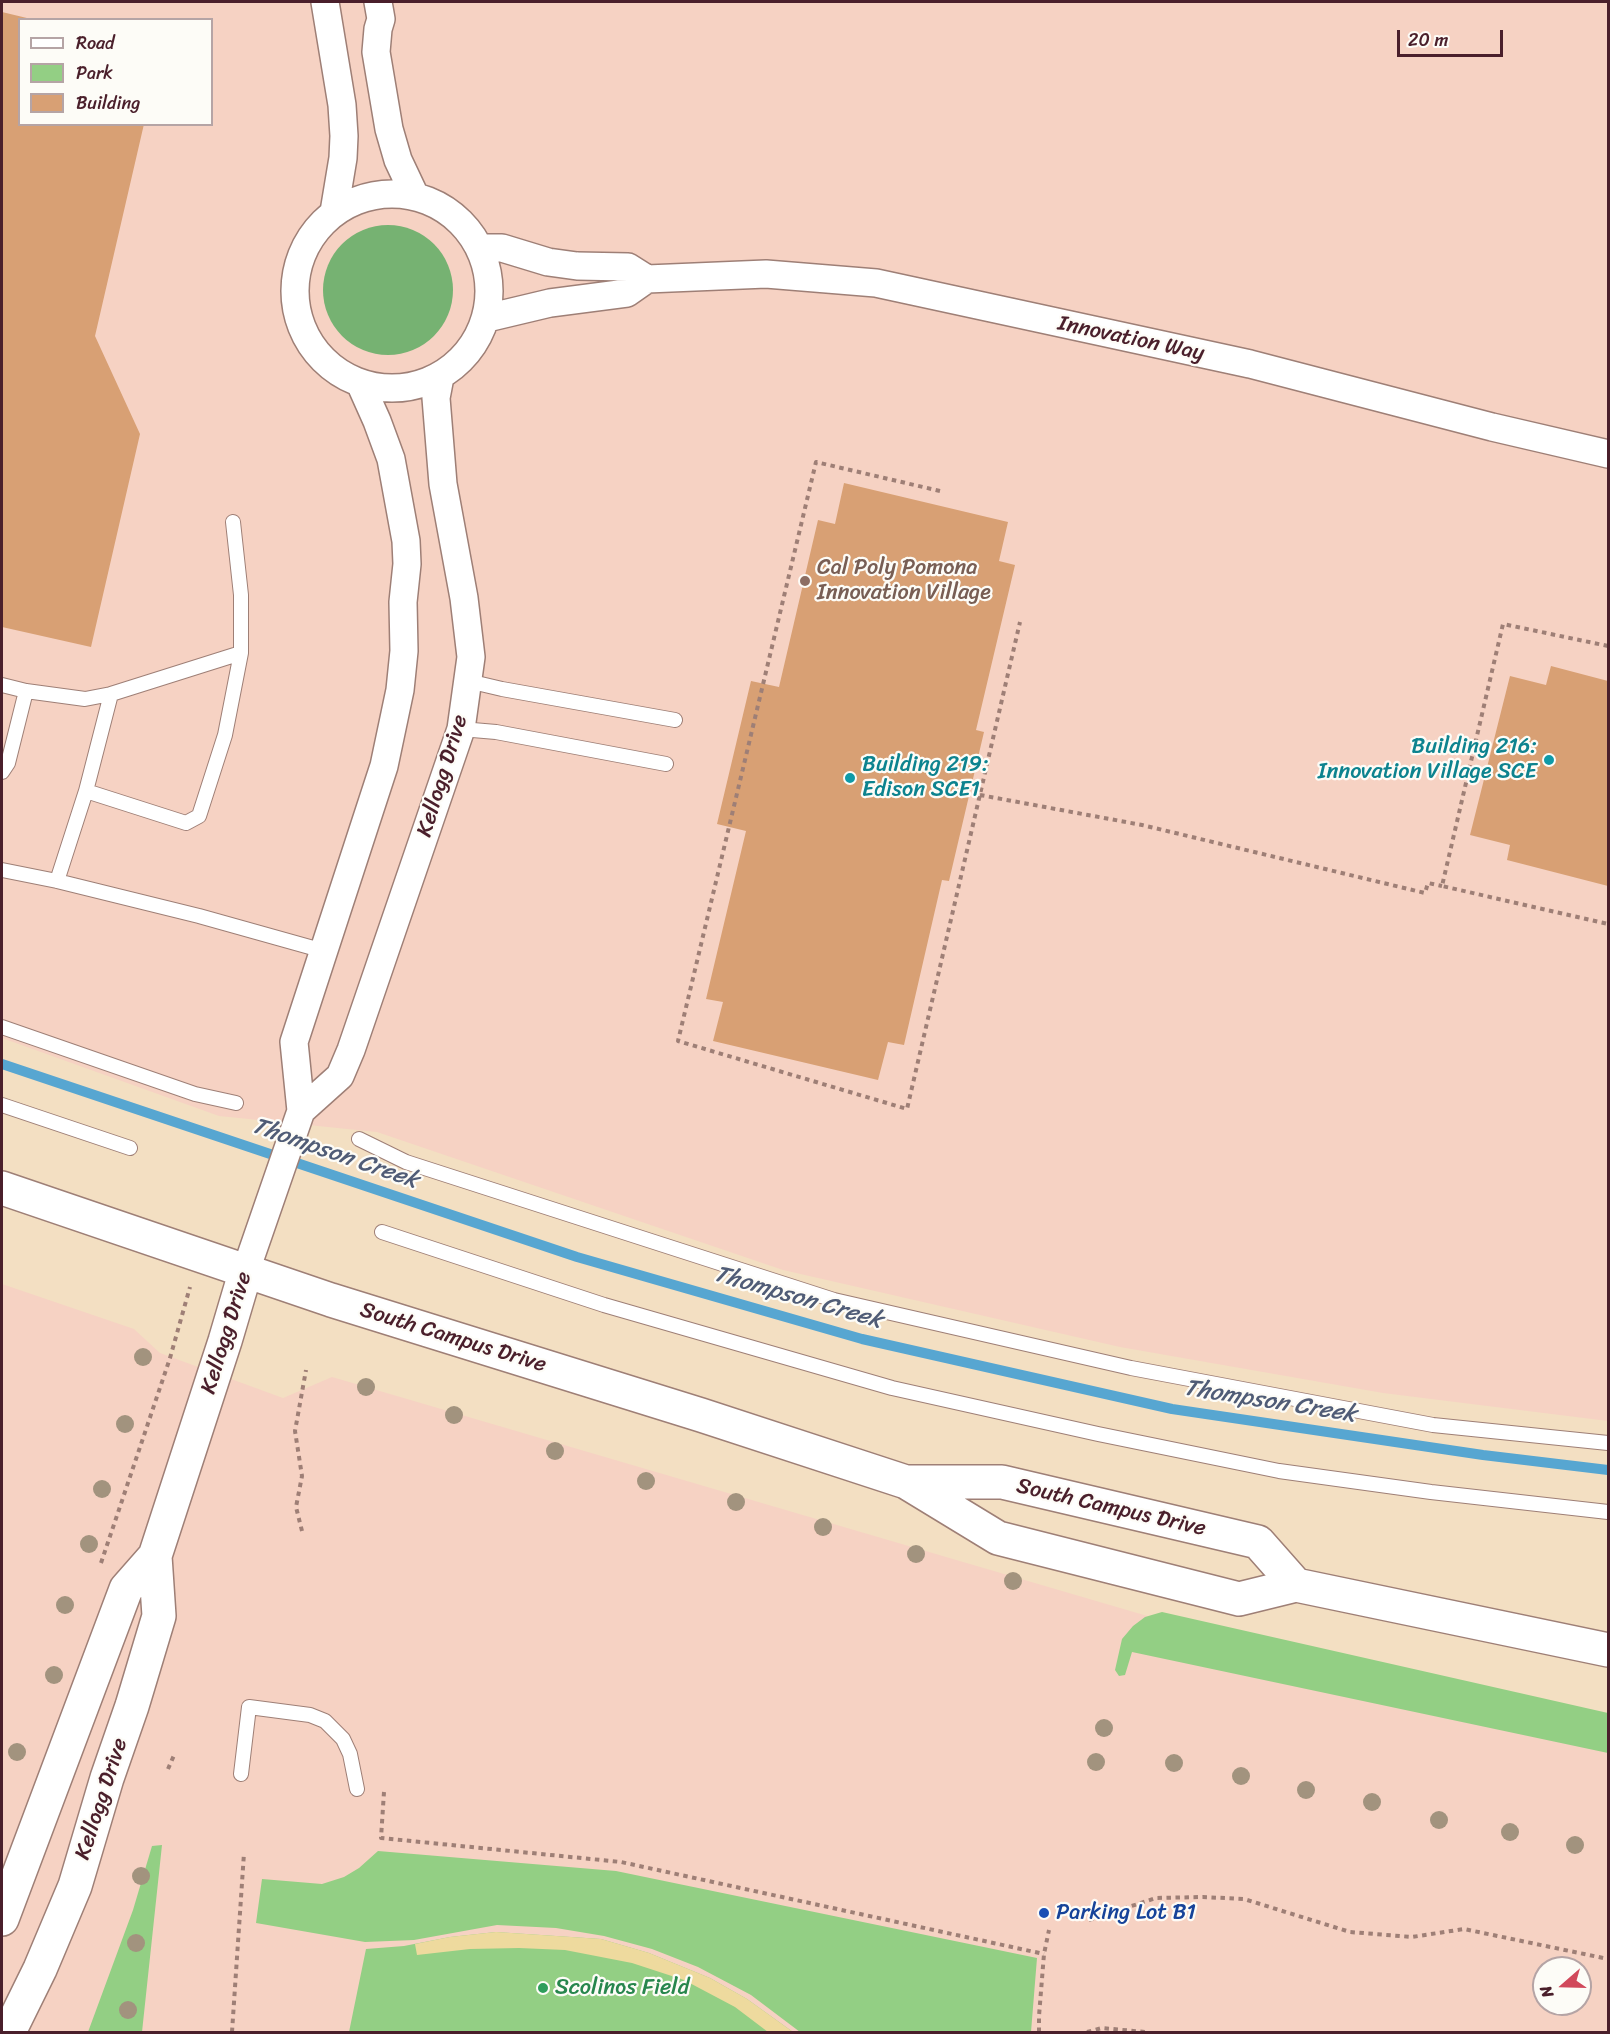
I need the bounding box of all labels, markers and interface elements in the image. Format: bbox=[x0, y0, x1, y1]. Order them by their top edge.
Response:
legend bbox=[18, 18, 213, 126]
scale bar bbox=[1400, 18, 1506, 56]
text: 20 m bbox=[1408, 24, 1448, 56]
text: Road bbox=[76, 27, 115, 59]
text: Park bbox=[76, 57, 113, 89]
text: Building bbox=[76, 87, 140, 119]
street label: Innovation Way bbox=[1056, 311, 1206, 367]
place label: Cal Poly Pomona Innovation Village bbox=[817, 555, 991, 606]
marker: Cal Poly Pomona Innovation Village bbox=[798, 574, 812, 588]
street label: Kellogg Drive bbox=[412, 712, 474, 840]
place label: Building 216: Innovation Village SCE bbox=[1318, 734, 1537, 786]
place label: Building 219: Edison SCE1 bbox=[862, 752, 989, 804]
marker: Building 216: Innovation Village SCE bbox=[1542, 753, 1556, 767]
marker: Building 219: Edison SCE1 bbox=[843, 771, 857, 785]
water label: Thompson Creek bbox=[248, 1112, 422, 1196]
water label: Thompson Creek bbox=[710, 1260, 886, 1336]
street label: Kellogg Drive bbox=[196, 1269, 258, 1397]
street label: South Campus Drive bbox=[357, 1297, 549, 1379]
water label: Thompson Creek bbox=[1182, 1374, 1358, 1430]
street label: South Campus Drive bbox=[1014, 1473, 1208, 1543]
street label: Kellogg Drive bbox=[70, 1735, 134, 1863]
place label: Parking Lot B1 bbox=[1056, 1900, 1196, 1926]
marker: Parking Lot B1 bbox=[1037, 1906, 1051, 1920]
north arrow bbox=[1532, 1956, 1592, 2016]
place label: Scolinos Field bbox=[555, 1975, 689, 2001]
marker: Scolinos Field bbox=[536, 1981, 550, 1995]
text: N bbox=[1531, 1981, 1562, 2002]

